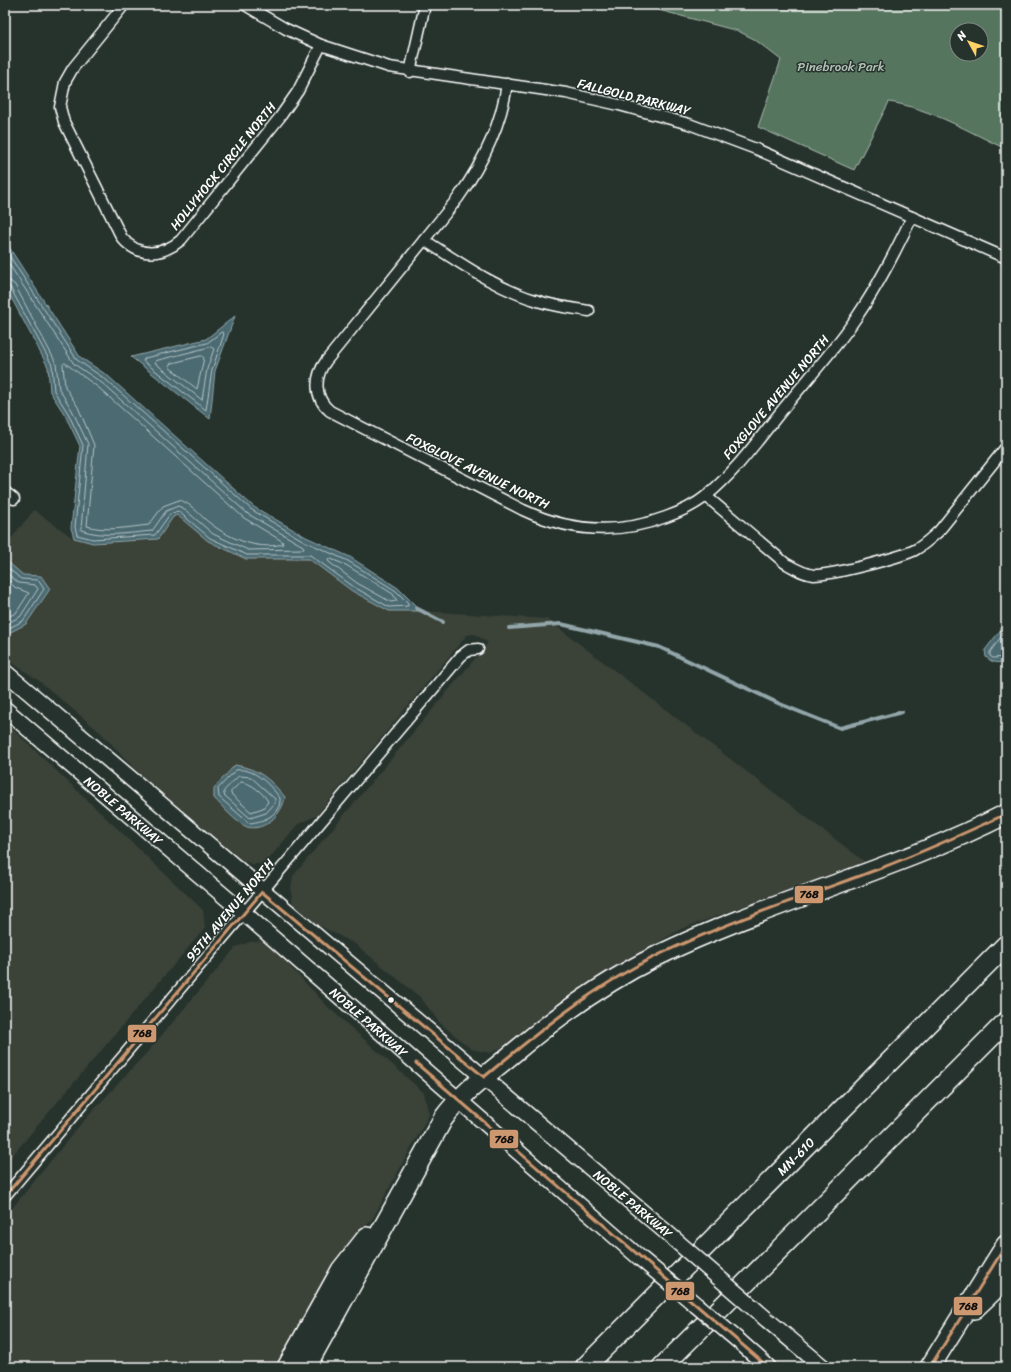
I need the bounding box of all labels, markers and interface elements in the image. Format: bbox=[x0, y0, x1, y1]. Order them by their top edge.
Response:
north arrow bbox=[949, 22, 989, 62]
text: N bbox=[951, 27, 972, 46]
park label: Pinebrook Park bbox=[797, 55, 885, 78]
street label: FALLGOLD PARKWAY bbox=[575, 72, 694, 122]
street label: HOLLYHOCK CIRCLE NORTH bbox=[164, 97, 282, 235]
street label: FOXGLOVE AVENUE NORTH bbox=[717, 329, 836, 465]
street label: FOXGLOVE AVENUE NORTH bbox=[402, 426, 554, 516]
street label: NOBLE PARKWAY bbox=[79, 770, 169, 851]
street label: 95TH AVENUE NORTH bbox=[180, 853, 281, 967]
line badge: 768 bbox=[794, 885, 824, 904]
text: 768 bbox=[799, 885, 819, 904]
street label: NOBLE PARKWAY bbox=[324, 981, 414, 1063]
unlabelled marker bbox=[386, 995, 396, 1005]
line badge: 768 bbox=[127, 1024, 157, 1043]
text: 768 bbox=[132, 1024, 152, 1043]
line badge: 768 bbox=[489, 1129, 519, 1149]
text: 768 bbox=[494, 1130, 514, 1149]
street label: MN-610 bbox=[771, 1131, 820, 1181]
street label: NOBLE PARKWAY bbox=[588, 1164, 679, 1245]
line badge: 768 bbox=[665, 1281, 695, 1301]
text: 768 bbox=[670, 1282, 690, 1301]
line badge: 768 bbox=[953, 1296, 983, 1316]
text: 768 bbox=[958, 1297, 978, 1316]

